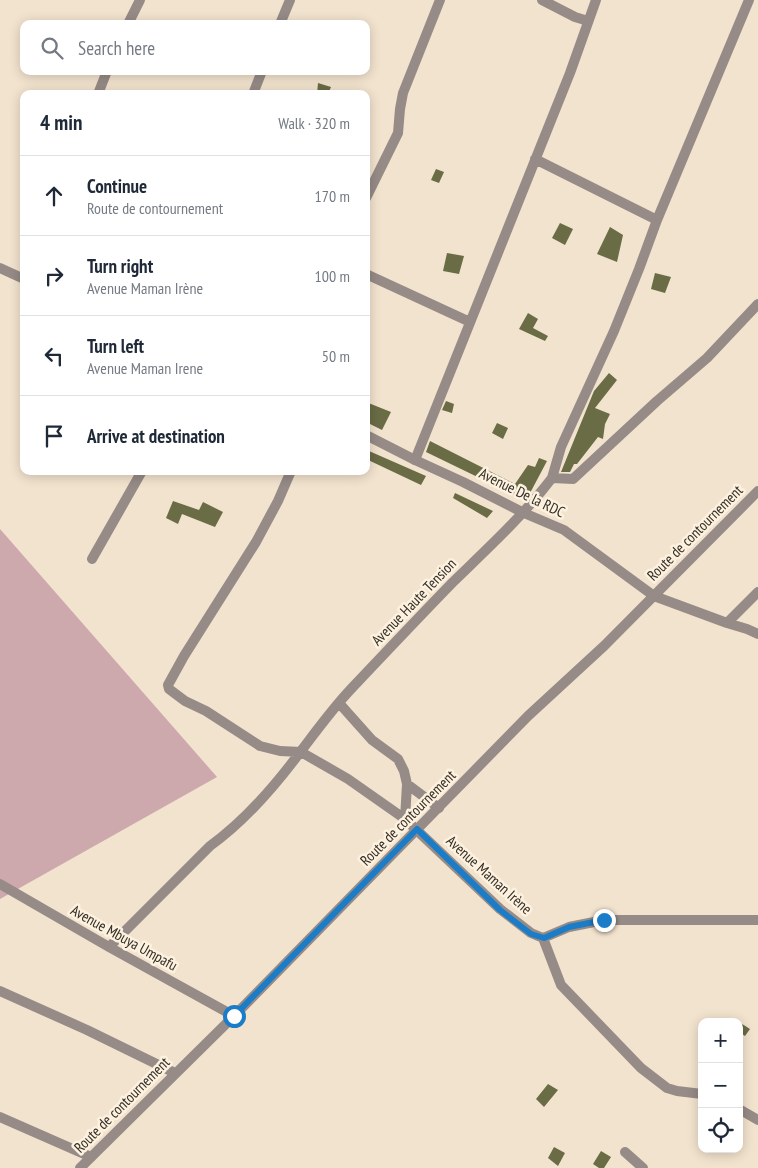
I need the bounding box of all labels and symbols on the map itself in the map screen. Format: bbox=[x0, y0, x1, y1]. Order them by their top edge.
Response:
street label: Avenue De la RDC bbox=[476, 464, 568, 522]
street label: Route de contournement bbox=[643, 481, 746, 584]
street label: Avenue Haute Tension bbox=[367, 554, 460, 649]
street label: Route de contournement bbox=[356, 766, 459, 869]
street label: Avenue Maman Irène bbox=[443, 831, 536, 918]
street label: Avenue Mbuya Umpafu bbox=[68, 900, 181, 975]
route end bbox=[593, 909, 616, 932]
route start bbox=[223, 1005, 246, 1028]
street label: Route de contournement bbox=[70, 1053, 173, 1156]

